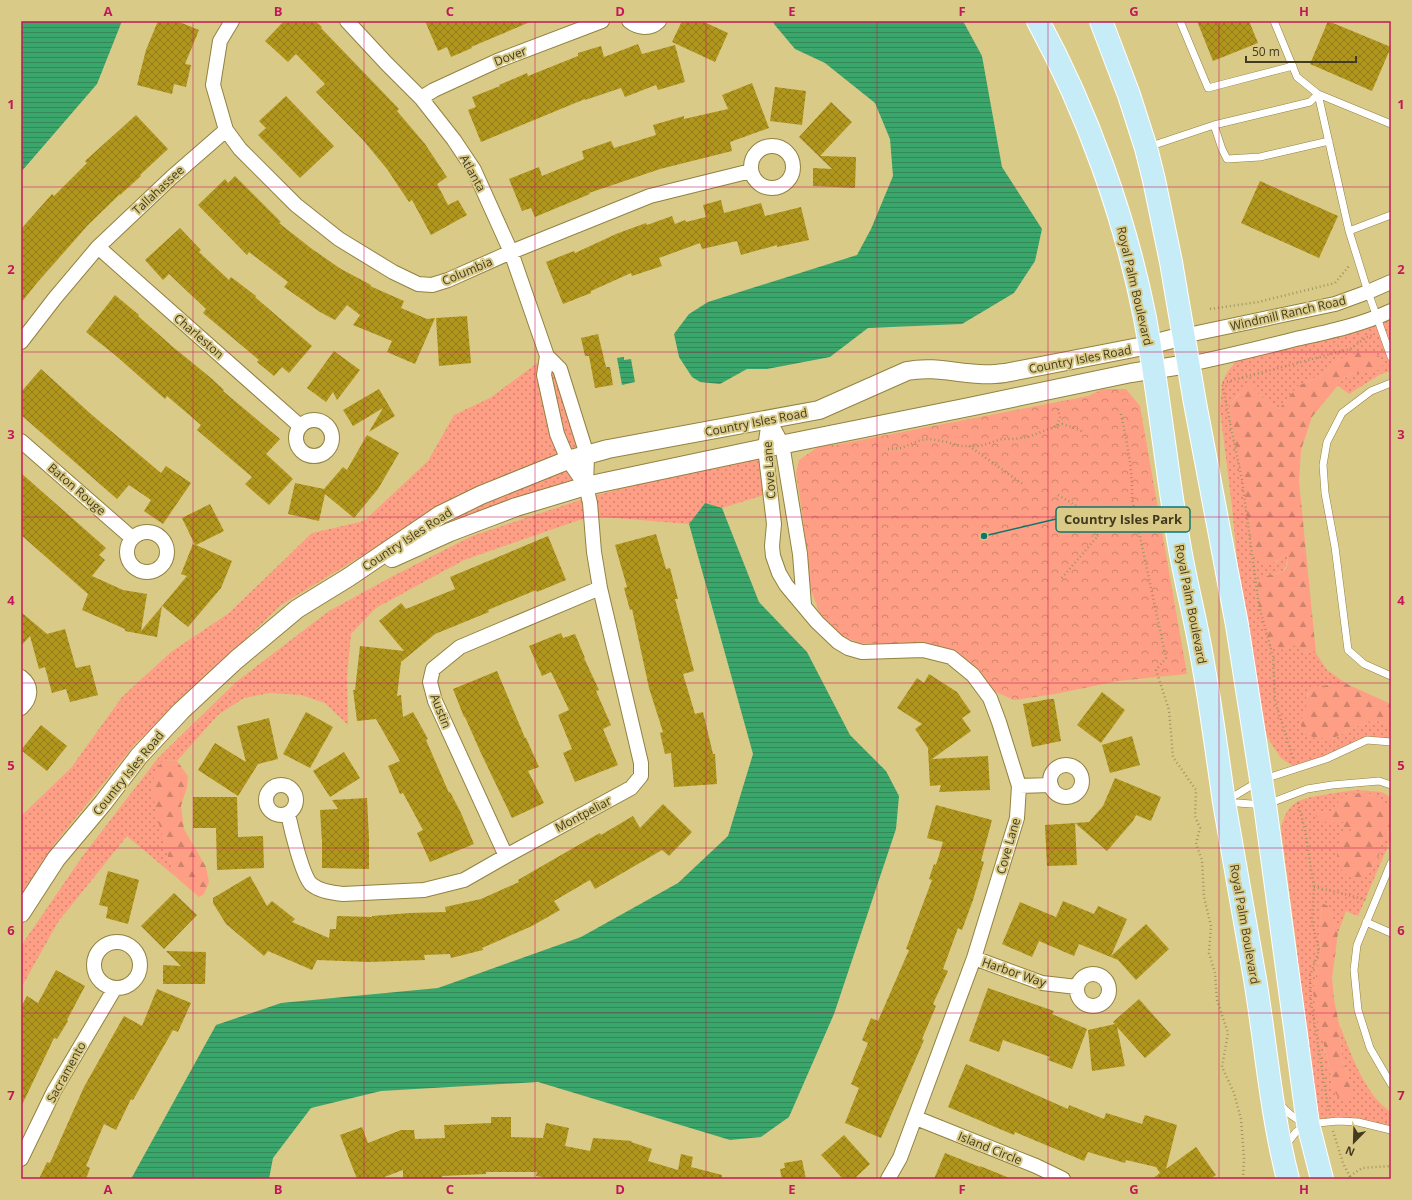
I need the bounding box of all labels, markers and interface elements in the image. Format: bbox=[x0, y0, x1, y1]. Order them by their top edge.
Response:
text: A bbox=[104, 2, 113, 20]
text: B bbox=[274, 2, 283, 20]
text: C bbox=[446, 2, 454, 20]
text: D bbox=[615, 2, 625, 20]
text: E bbox=[788, 2, 796, 20]
text: F bbox=[958, 2, 966, 20]
text: G bbox=[1129, 2, 1139, 20]
text: H bbox=[1299, 2, 1309, 20]
scale bar bbox=[1246, 38, 1356, 64]
street label: Dover bbox=[491, 42, 529, 70]
text: 50 m bbox=[1252, 43, 1280, 60]
text: 1 bbox=[7, 95, 15, 113]
text: 1 bbox=[1397, 95, 1405, 113]
street label: Atlanta bbox=[456, 151, 490, 195]
street label: Tallahassee bbox=[128, 161, 188, 218]
street label: Royal Palm Boulevard bbox=[1113, 225, 1157, 347]
street label: Columbia bbox=[439, 253, 495, 289]
text: 2 bbox=[7, 260, 15, 278]
text: 2 bbox=[1397, 260, 1405, 278]
street label: Windmill Ranch Road bbox=[1228, 291, 1348, 335]
street label: Charleston bbox=[170, 310, 228, 362]
street label: Country Isles Road bbox=[1027, 341, 1133, 377]
street label: Country Isles Road bbox=[703, 404, 809, 440]
text: 3 bbox=[7, 425, 15, 443]
text: 3 bbox=[1397, 425, 1405, 443]
street label: Cove Lane bbox=[758, 440, 779, 499]
street label: Baton Rouge bbox=[44, 459, 110, 519]
street label: Country Isles Road bbox=[359, 504, 455, 574]
callout: Country Isles Park bbox=[1056, 507, 1190, 532]
text: Country Isles Park bbox=[1064, 510, 1183, 528]
street label: Royal Palm Boulevard bbox=[1171, 543, 1211, 665]
text: 4 bbox=[7, 591, 15, 609]
text: 4 bbox=[1397, 591, 1405, 609]
street label: Austin bbox=[426, 691, 456, 731]
street label: Country Isles Road bbox=[89, 727, 167, 819]
text: 5 bbox=[7, 756, 15, 774]
text: 5 bbox=[1397, 756, 1405, 774]
street label: Montpeliar bbox=[552, 792, 614, 836]
street label: Cove Lane bbox=[992, 816, 1024, 876]
street label: Royal Palm Boulevard bbox=[1226, 863, 1264, 985]
text: 6 bbox=[7, 921, 15, 939]
text: 6 bbox=[1397, 921, 1405, 939]
street label: Harbor Way bbox=[980, 953, 1049, 991]
street label: Sacramento bbox=[42, 1038, 90, 1106]
text: 7 bbox=[7, 1086, 15, 1104]
text: 7 bbox=[1397, 1086, 1405, 1104]
north arrow bbox=[1334, 1122, 1374, 1162]
street label: Island Circle bbox=[955, 1127, 1025, 1169]
text: N bbox=[1343, 1143, 1357, 1160]
text: A bbox=[104, 1180, 113, 1198]
text: B bbox=[274, 1180, 283, 1198]
text: C bbox=[446, 1180, 454, 1198]
text: D bbox=[615, 1180, 625, 1198]
text: E bbox=[788, 1180, 796, 1198]
text: F bbox=[958, 1180, 966, 1198]
text: G bbox=[1129, 1180, 1139, 1198]
text: H bbox=[1299, 1180, 1309, 1198]

